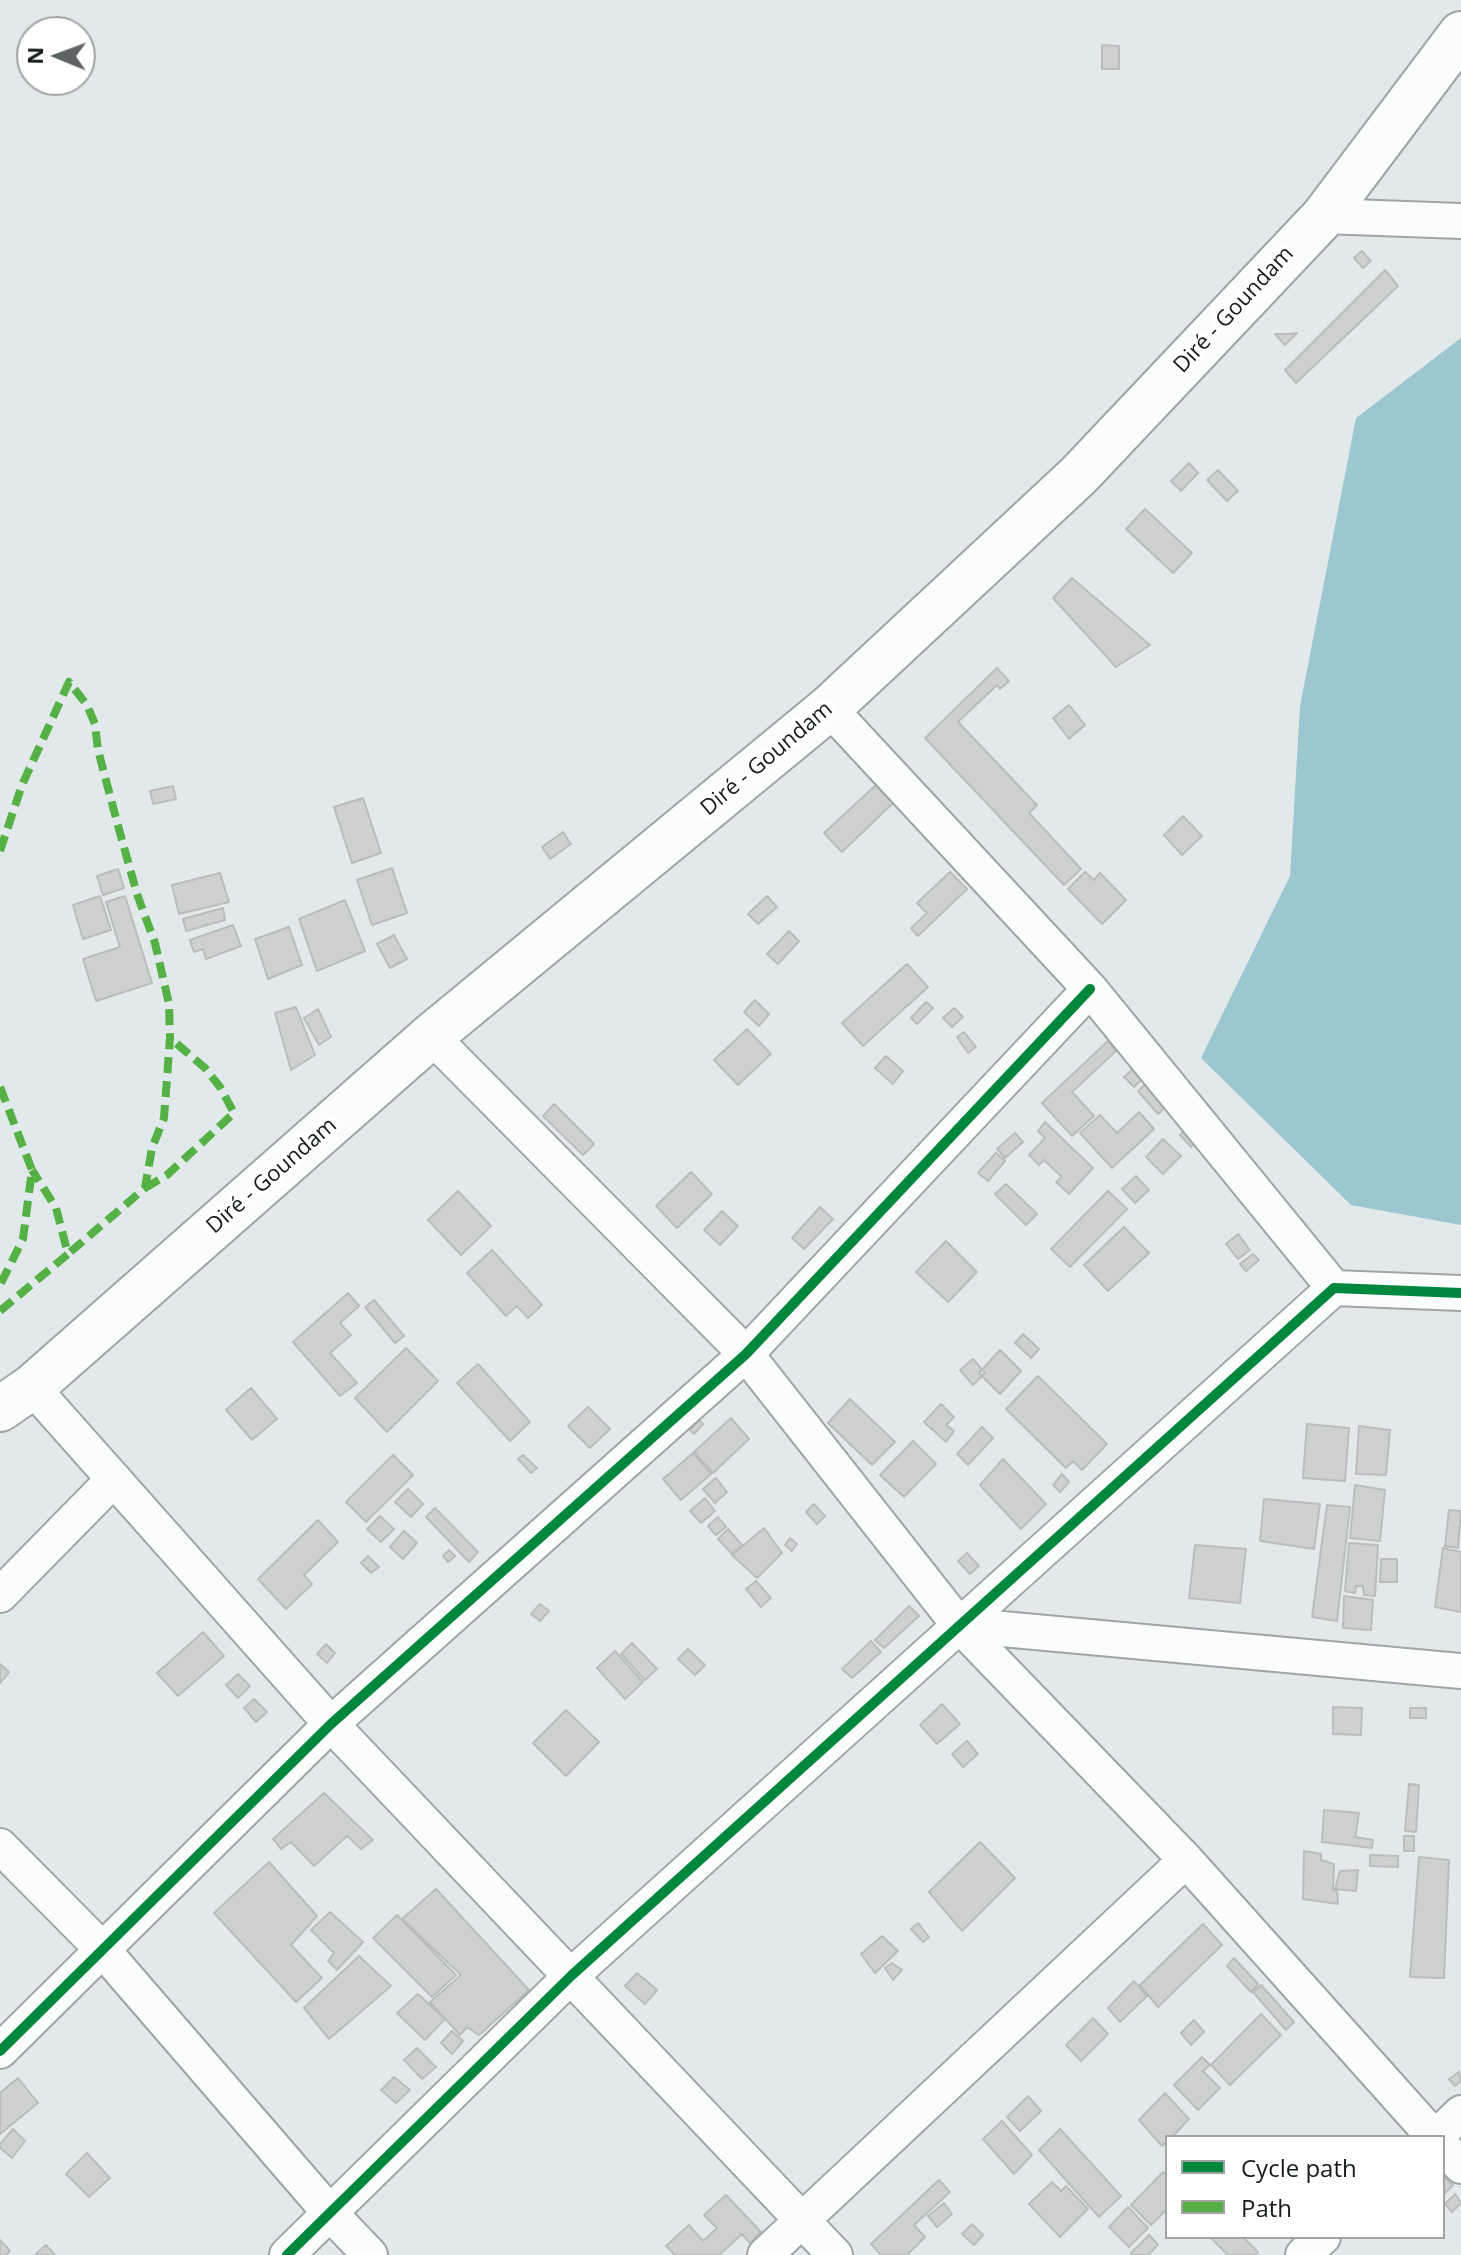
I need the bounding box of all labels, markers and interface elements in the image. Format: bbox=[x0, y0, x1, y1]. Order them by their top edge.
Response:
north arrow bbox=[16, 16, 96, 96]
text: N bbox=[19, 46, 49, 65]
street label: Diré - Goundam bbox=[1169, 241, 1299, 379]
street label: Diré - Goundam bbox=[696, 696, 838, 822]
street label: Diré - Goundam bbox=[202, 1112, 342, 1240]
legend bbox=[1165, 2135, 1445, 2239]
text: Cycle path bbox=[1241, 2151, 1357, 2184]
text: Path bbox=[1241, 2191, 1292, 2224]

